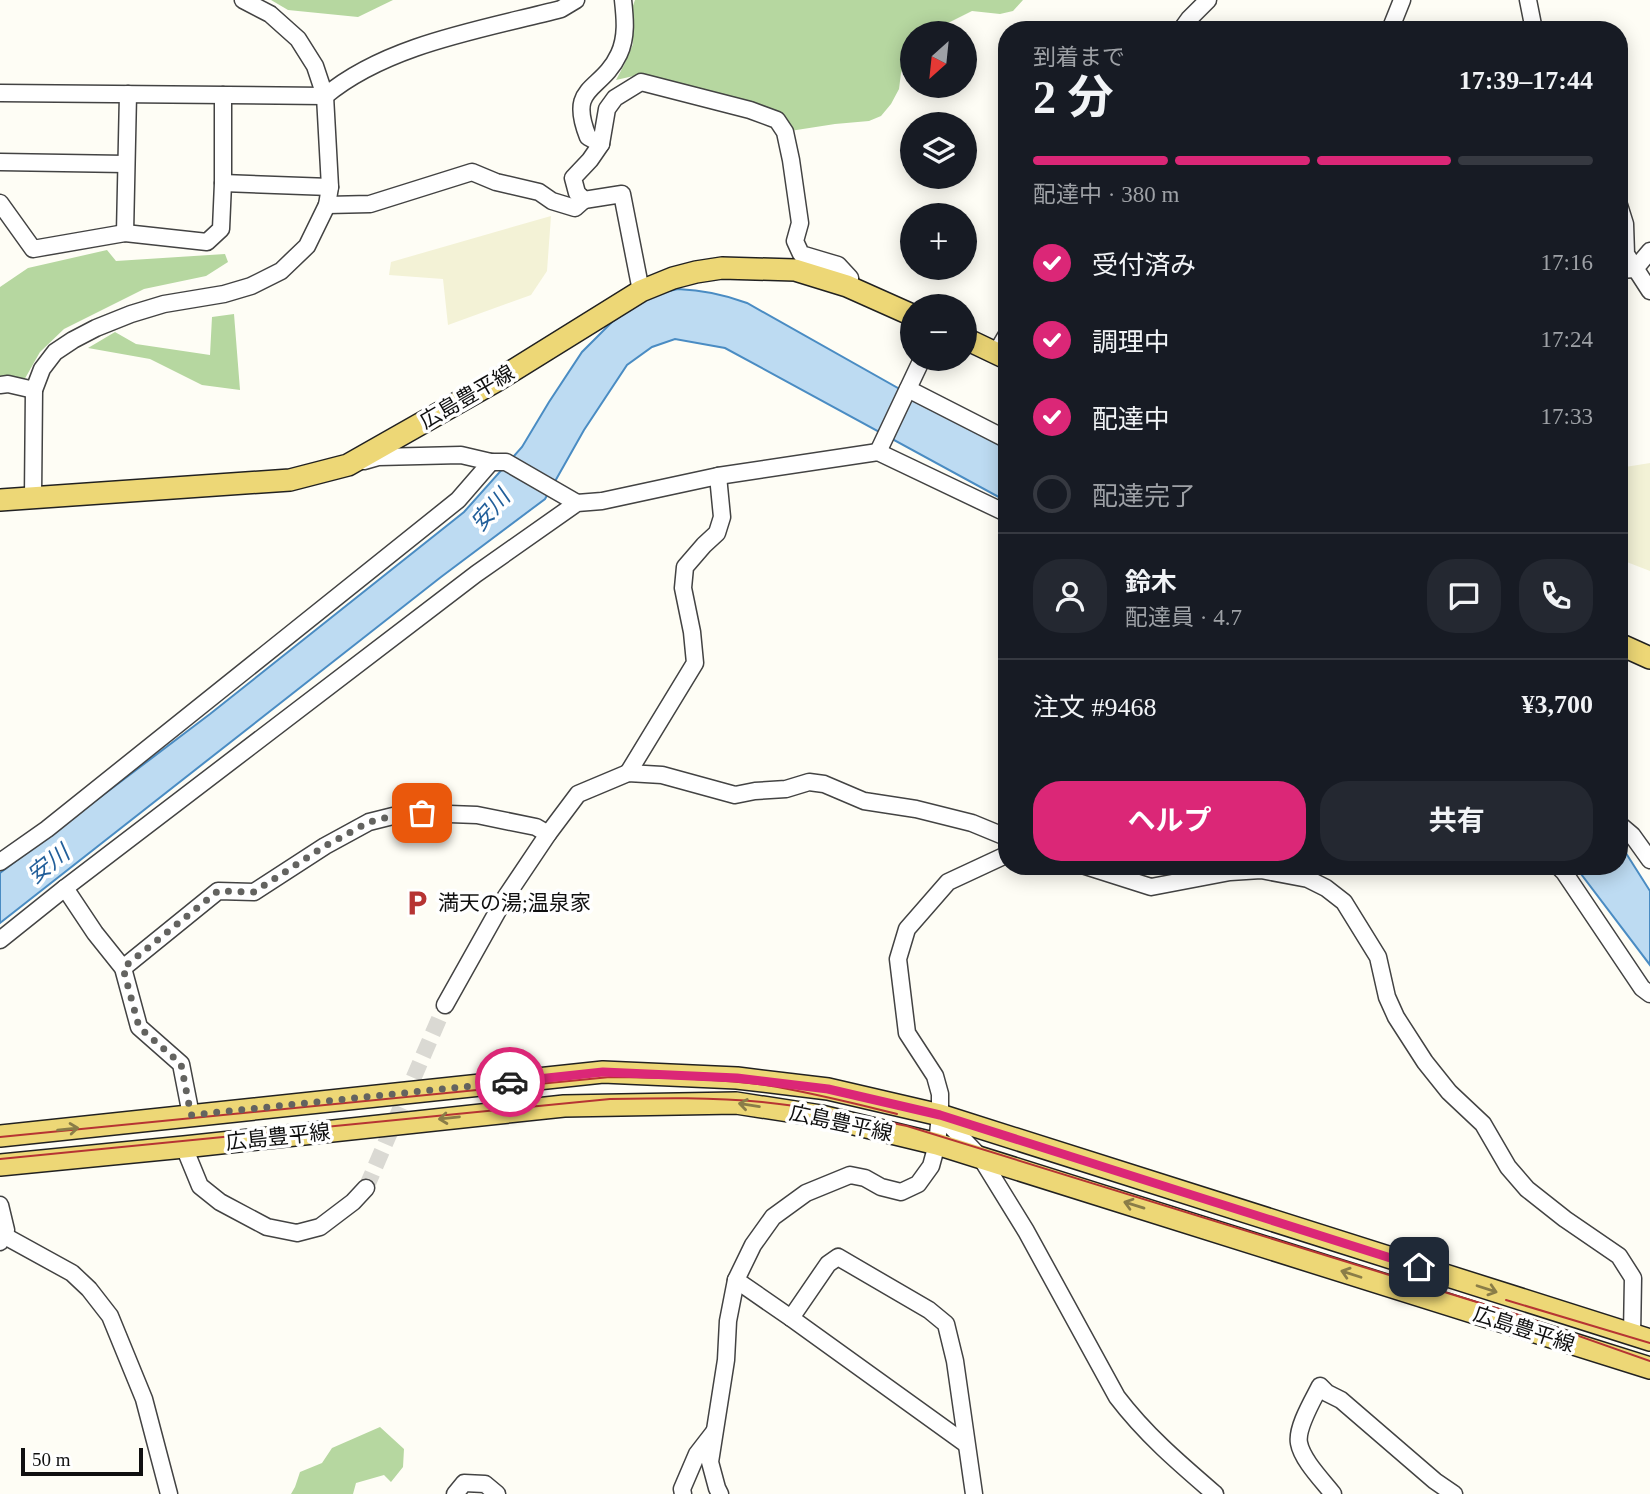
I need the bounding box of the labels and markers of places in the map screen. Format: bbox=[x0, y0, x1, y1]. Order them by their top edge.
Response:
pin bbox=[392, 783, 452, 843]
parking icon: 満天の湯;温泉家 bbox=[402, 888, 432, 918]
place label: 満天の湯;温泉家 bbox=[438, 891, 591, 915]
pin bbox=[1389, 1237, 1449, 1297]

